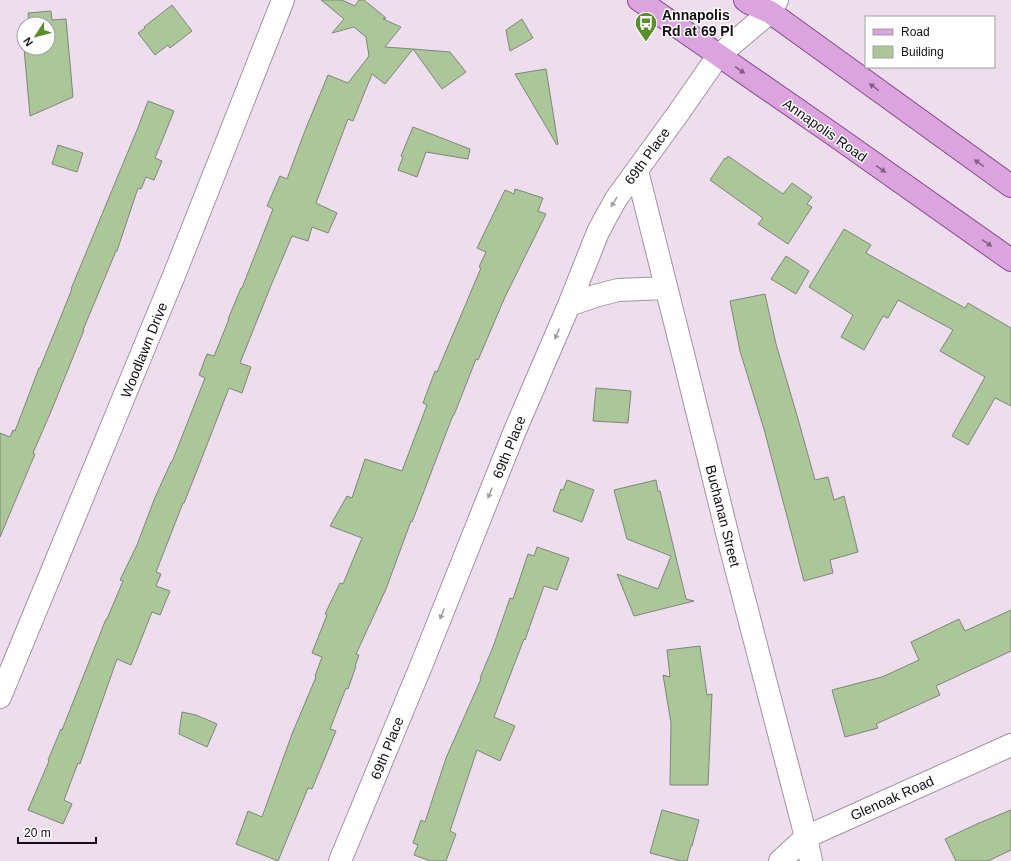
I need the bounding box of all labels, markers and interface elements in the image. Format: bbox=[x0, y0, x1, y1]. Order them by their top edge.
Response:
place label: Annapolis Rd at 69 Pl bbox=[662, 7, 734, 39]
bus stop icon: Annapolis Rd at 69 Pl bbox=[633, 10, 659, 43]
north arrow bbox=[16, 16, 56, 56]
legend bbox=[865, 16, 995, 68]
text: Road bbox=[901, 25, 930, 39]
text: N bbox=[21, 35, 35, 49]
text: Building bbox=[901, 45, 944, 59]
one-way arrow bbox=[734, 66, 745, 74]
one-way arrow bbox=[869, 83, 879, 91]
street label: Annapolis Road bbox=[780, 95, 870, 165]
street label: 69th Place bbox=[621, 124, 673, 187]
one-way arrow bbox=[974, 159, 985, 167]
one-way arrow bbox=[875, 165, 886, 173]
one-way arrow bbox=[611, 196, 618, 208]
one-way arrow bbox=[982, 239, 992, 247]
street label: Woodlawn Drive bbox=[118, 300, 171, 400]
one-way arrow bbox=[553, 329, 559, 341]
street label: 69th Place bbox=[489, 413, 529, 481]
street label: Buchanan Street bbox=[703, 463, 743, 569]
one-way arrow bbox=[487, 487, 493, 499]
one-way arrow bbox=[439, 608, 445, 619]
street label: 69th Place bbox=[367, 714, 407, 782]
street label: Glenoak Road bbox=[848, 772, 936, 824]
scale bar bbox=[18, 819, 96, 845]
text: 20 m bbox=[24, 826, 51, 840]

